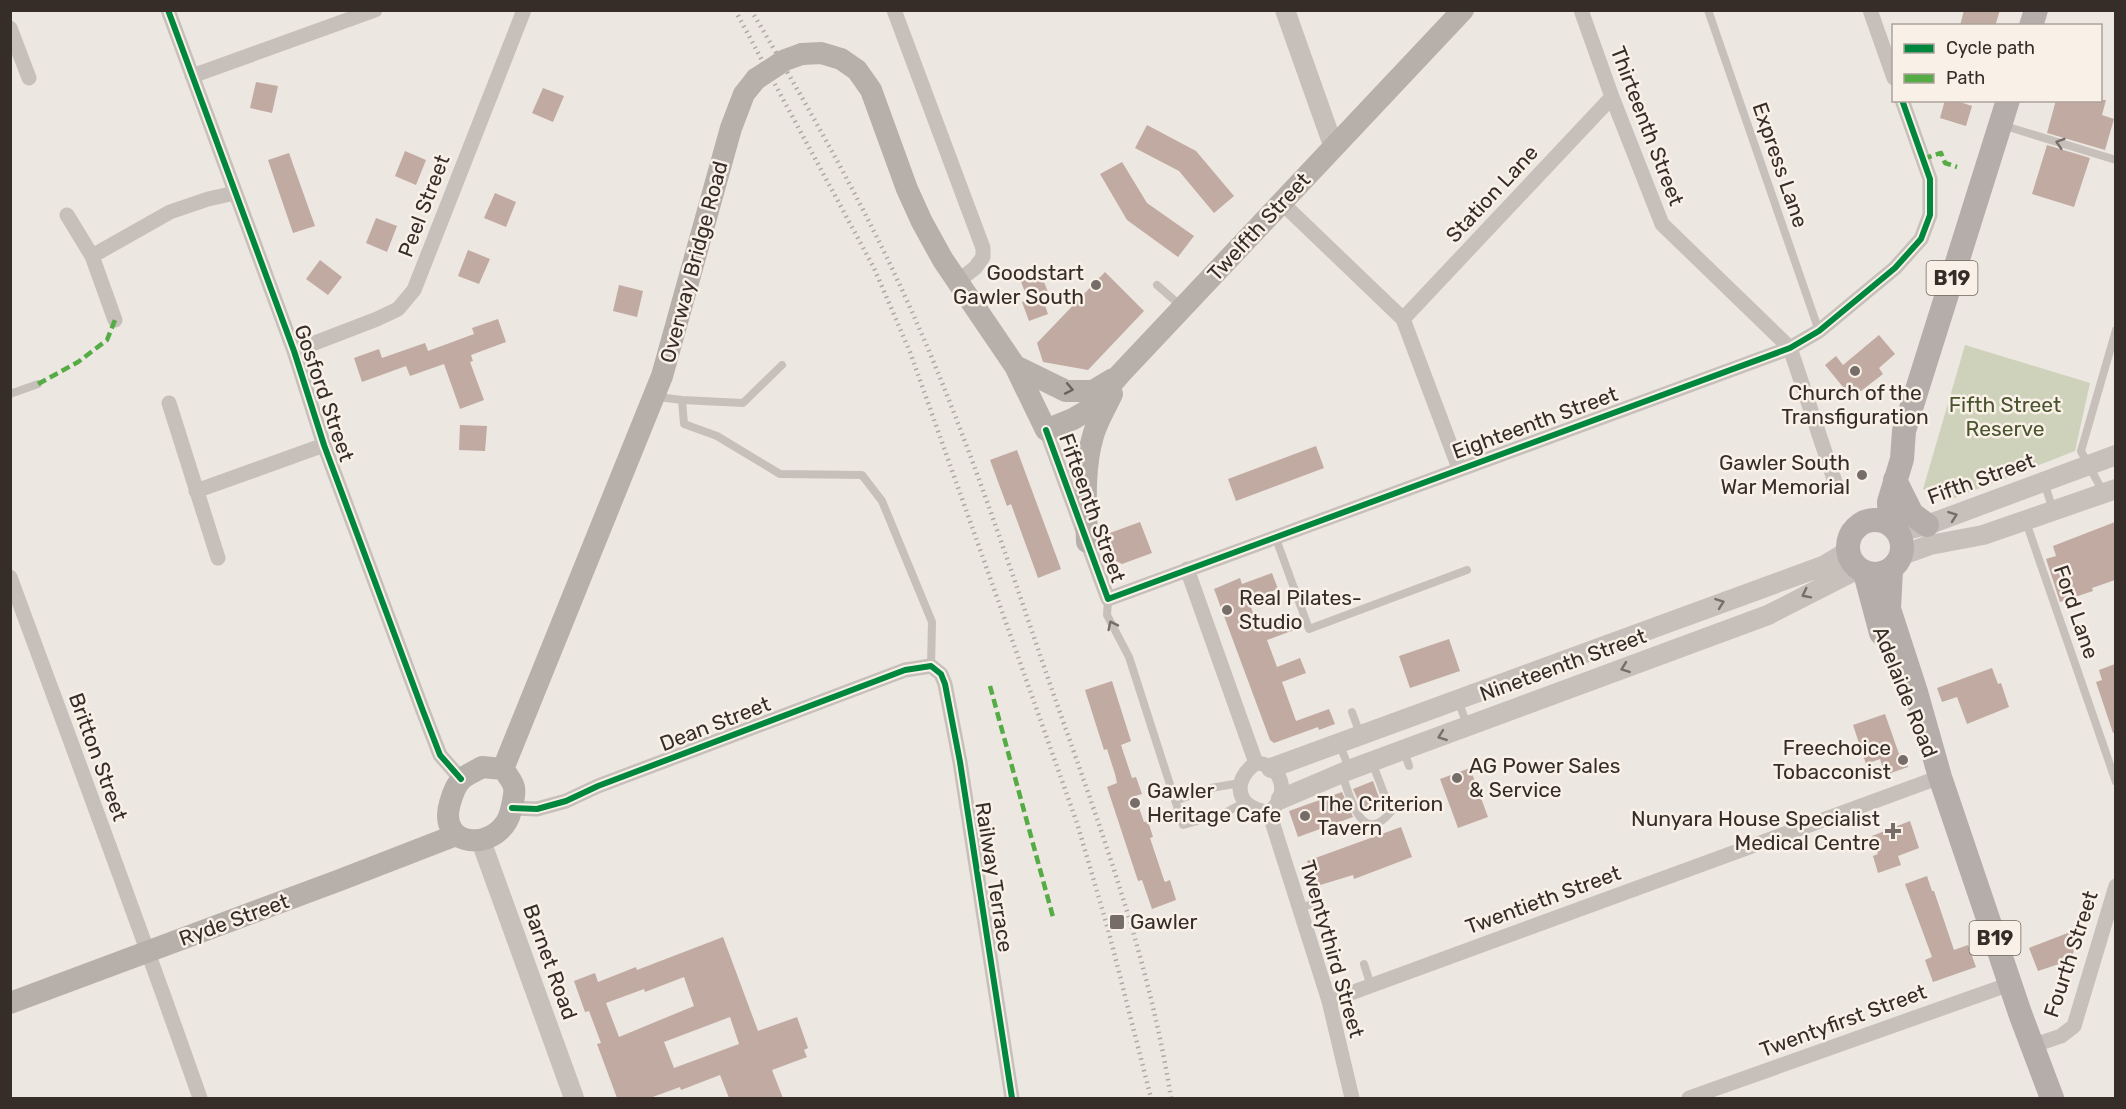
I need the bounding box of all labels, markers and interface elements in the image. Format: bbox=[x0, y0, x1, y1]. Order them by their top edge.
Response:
legend bbox=[1892, 24, 2102, 102]
text: Cycle path bbox=[1946, 37, 2035, 59]
street label: Thirteenth Street bbox=[1606, 43, 1689, 209]
text: Path bbox=[1946, 67, 1985, 89]
street label: Express Lane bbox=[1747, 99, 1814, 231]
one-way arrow bbox=[2055, 138, 2066, 150]
street label: Station Lane bbox=[1440, 140, 1543, 247]
street label: Peel Street bbox=[393, 151, 455, 261]
street label: Overway Bridge Road bbox=[655, 158, 733, 366]
street label: Twelfth Street bbox=[1202, 167, 1315, 286]
place label: Goodstart Gawler South bbox=[953, 260, 1084, 309]
road number: B19 bbox=[1926, 261, 1978, 295]
marker: Goodstart Gawler South bbox=[1089, 278, 1103, 292]
street label: Gosford Street bbox=[289, 321, 360, 465]
marker: Church of the Transfiguration bbox=[1848, 364, 1862, 378]
place label: Church of the Transfiguration bbox=[1781, 380, 1929, 429]
street label: Eighteenth Street bbox=[1449, 381, 1621, 464]
one-way arrow bbox=[1063, 382, 1073, 395]
park label: Fifth Street Reserve bbox=[1949, 392, 2061, 441]
street label: Fifteenth Street bbox=[1054, 430, 1131, 586]
street label: Fifth Street bbox=[1924, 448, 2038, 509]
place label: Gawler South War Memorial bbox=[1719, 450, 1850, 499]
marker: Gawler South War Memorial bbox=[1855, 468, 1869, 482]
one-way arrow bbox=[1946, 511, 1957, 523]
street label: Ford Lane bbox=[2049, 562, 2104, 662]
place label: Real Pilates- Studio bbox=[1239, 585, 1362, 634]
one-way arrow bbox=[1801, 587, 1812, 599]
one-way arrow bbox=[1714, 598, 1725, 610]
marker: Real Pilates- Studio bbox=[1220, 603, 1234, 617]
one-way arrow bbox=[1108, 620, 1119, 631]
street label: Nineteenth Street bbox=[1476, 623, 1649, 706]
street label: Adelaide Road bbox=[1868, 623, 1943, 761]
one-way arrow bbox=[1621, 661, 1632, 673]
street label: Britton Street bbox=[64, 690, 133, 824]
street label: Dean Street bbox=[656, 691, 774, 756]
one-way arrow bbox=[1438, 728, 1448, 741]
place label: Freechoice Tobacconist bbox=[1773, 735, 1891, 784]
place label: AG Power Sales & Service bbox=[1469, 753, 1621, 802]
marker: Freechoice Tobacconist bbox=[1896, 753, 1910, 767]
marker: AG Power Sales & Service bbox=[1450, 771, 1464, 785]
place label: Gawler Heritage Cafe bbox=[1147, 778, 1281, 827]
place label: The Criterion Tavern bbox=[1317, 791, 1443, 840]
marker: Gawler Heritage Cafe bbox=[1128, 796, 1142, 810]
street label: Railway Terrace bbox=[970, 800, 1019, 954]
place label: Nunyara House Specialist Medical Centre bbox=[1631, 806, 1880, 855]
marker: The Criterion Tavern bbox=[1298, 809, 1312, 823]
marker: Nunyara House Specialist Medical Centre bbox=[1884, 822, 1902, 840]
street label: Twentythird Street bbox=[1295, 857, 1370, 1041]
street label: Twentieth Street bbox=[1462, 860, 1624, 939]
street label: Fourth Street bbox=[2038, 887, 2103, 1020]
street label: Ryde Street bbox=[175, 888, 292, 951]
street label: Barnet Road bbox=[518, 901, 583, 1023]
place label: Gawler bbox=[1130, 909, 1198, 934]
marker: Gawler bbox=[1108, 913, 1126, 931]
road number: B19 bbox=[1970, 921, 2020, 955]
street label: Twentyfirst Street bbox=[1756, 979, 1930, 1062]

